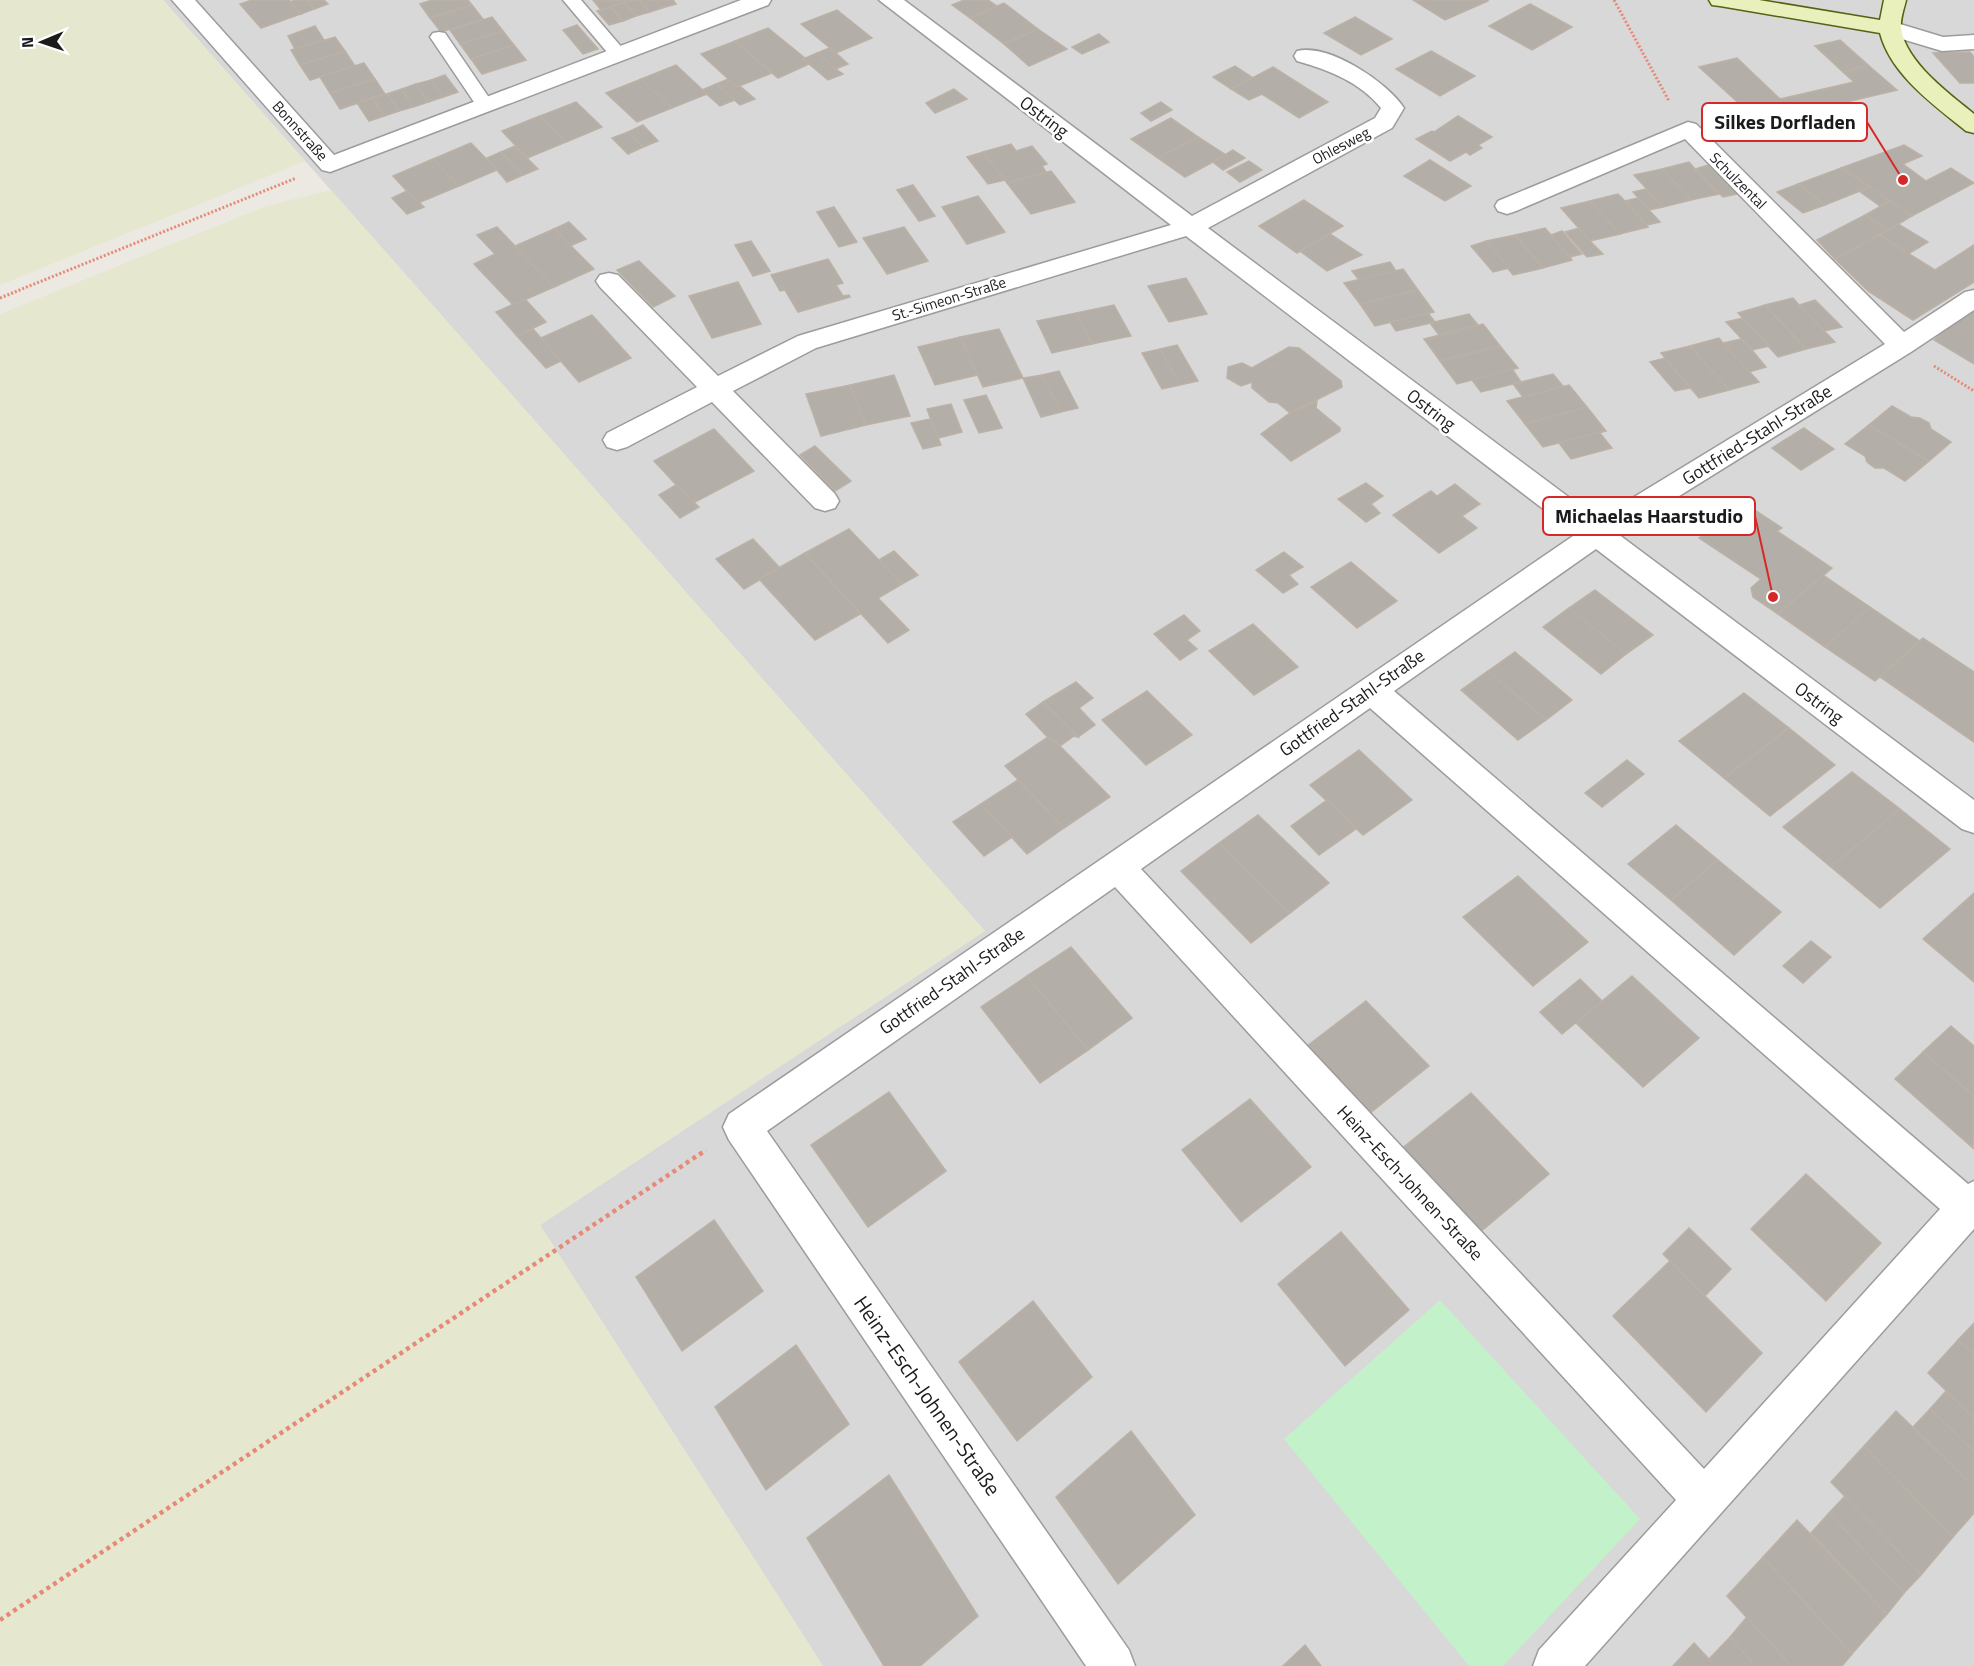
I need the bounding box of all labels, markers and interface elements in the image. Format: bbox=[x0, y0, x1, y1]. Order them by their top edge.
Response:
north arrow bbox=[12, 12, 72, 72]
text: N bbox=[15, 37, 39, 48]
street label: Ostring bbox=[1014, 89, 1075, 144]
street label: Bonnstraße bbox=[267, 95, 334, 166]
callout: Silkes Dorfladen bbox=[1702, 103, 1867, 141]
text: Silkes Dorfladen bbox=[1714, 106, 1856, 137]
street label: Ohlesweg bbox=[1308, 121, 1374, 170]
street label: Schulzental bbox=[1704, 147, 1772, 215]
street label: St.-Simeon-Straße bbox=[889, 270, 1009, 327]
street label: Gottfried-Stahl-Straße bbox=[1677, 378, 1837, 492]
street label: Ostring bbox=[1401, 382, 1462, 437]
callout: Michaelas Haarstudio bbox=[1543, 497, 1755, 535]
text: Michaelas Haarstudio bbox=[1555, 500, 1743, 531]
street label: Gottfried-Stahl-Straße bbox=[1274, 642, 1430, 763]
street label: Ostring bbox=[1789, 675, 1850, 730]
street label: Gottfried-Stahl-Straße bbox=[874, 920, 1030, 1041]
street label: Heinz-Esch-Johnen-Straße bbox=[1331, 1099, 1490, 1267]
street label: Heinz-Esch-Johnen-Straße bbox=[846, 1289, 1009, 1502]

